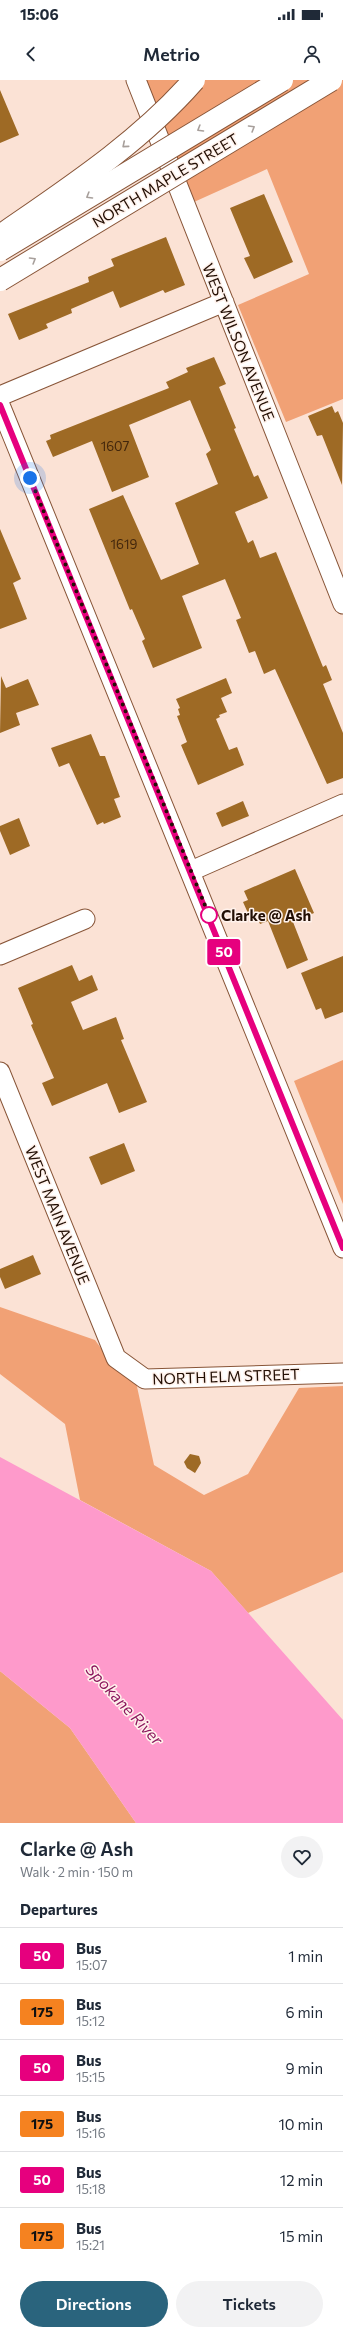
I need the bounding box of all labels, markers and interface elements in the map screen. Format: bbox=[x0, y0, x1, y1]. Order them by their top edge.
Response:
text: 15:06 bbox=[20, 5, 59, 23]
icon: back bbox=[20, 43, 42, 65]
text: Metrio bbox=[143, 43, 200, 65]
icon: person bbox=[301, 43, 323, 65]
one-way arrow bbox=[197, 124, 204, 132]
one-way arrow bbox=[248, 125, 255, 132]
street label: NORTH MAPLE STREET bbox=[89, 129, 242, 231]
one-way arrow bbox=[123, 140, 130, 147]
one-way arrow bbox=[86, 191, 93, 199]
one-way arrow bbox=[29, 258, 36, 265]
street label: WEST WILSON AVENUE bbox=[199, 261, 279, 423]
house number: 1607 bbox=[101, 438, 130, 454]
your location bbox=[20, 468, 40, 488]
house number: 1619 bbox=[111, 536, 138, 552]
marker: Clarke @ Ash bbox=[200, 906, 218, 924]
place label: Clarke @ Ash bbox=[221, 906, 311, 924]
line badge: 50 bbox=[206, 939, 242, 965]
text: 50 bbox=[215, 943, 233, 960]
street label: WEST MAIN AVENUE bbox=[22, 1143, 94, 1287]
street label: NORTH ELM STREET bbox=[152, 1364, 300, 1388]
water label: Spokane River bbox=[83, 1660, 168, 1749]
button: heart bbox=[281, 1836, 323, 1878]
text: Clarke @ Ash bbox=[20, 1837, 133, 1860]
text: Walk · 2 min · 150 m bbox=[20, 1864, 133, 1880]
text: Departures bbox=[20, 1900, 98, 1918]
text: Bus bbox=[76, 1939, 101, 1957]
text: 50 bbox=[33, 1947, 51, 1964]
text: 1 min bbox=[288, 1947, 323, 1965]
text: 15:07 bbox=[76, 1957, 107, 1973]
text: Bus bbox=[76, 1995, 101, 2013]
text: 175 bbox=[31, 2003, 53, 2020]
text: 6 min bbox=[285, 2003, 323, 2021]
text: 15:12 bbox=[76, 2013, 105, 2029]
text: Bus bbox=[76, 2051, 101, 2069]
text: 50 bbox=[33, 2059, 51, 2076]
text: 9 min bbox=[285, 2059, 323, 2077]
text: 15:15 bbox=[76, 2069, 105, 2085]
text: Bus bbox=[76, 2107, 101, 2125]
text: 175 bbox=[31, 2115, 53, 2132]
text: 10 min bbox=[278, 2115, 323, 2133]
text: 15:16 bbox=[76, 2125, 106, 2141]
text: Bus bbox=[76, 2163, 101, 2181]
text: 50 bbox=[33, 2171, 51, 2188]
text: 12 min bbox=[280, 2171, 323, 2189]
text: 15:18 bbox=[76, 2181, 106, 2197]
text: Bus bbox=[76, 2219, 101, 2237]
text: 175 bbox=[31, 2227, 53, 2244]
text: 15 min bbox=[280, 2227, 323, 2245]
text: 15:21 bbox=[76, 2237, 105, 2253]
button: Directions bbox=[20, 2281, 168, 2327]
button: Tickets bbox=[176, 2281, 323, 2327]

